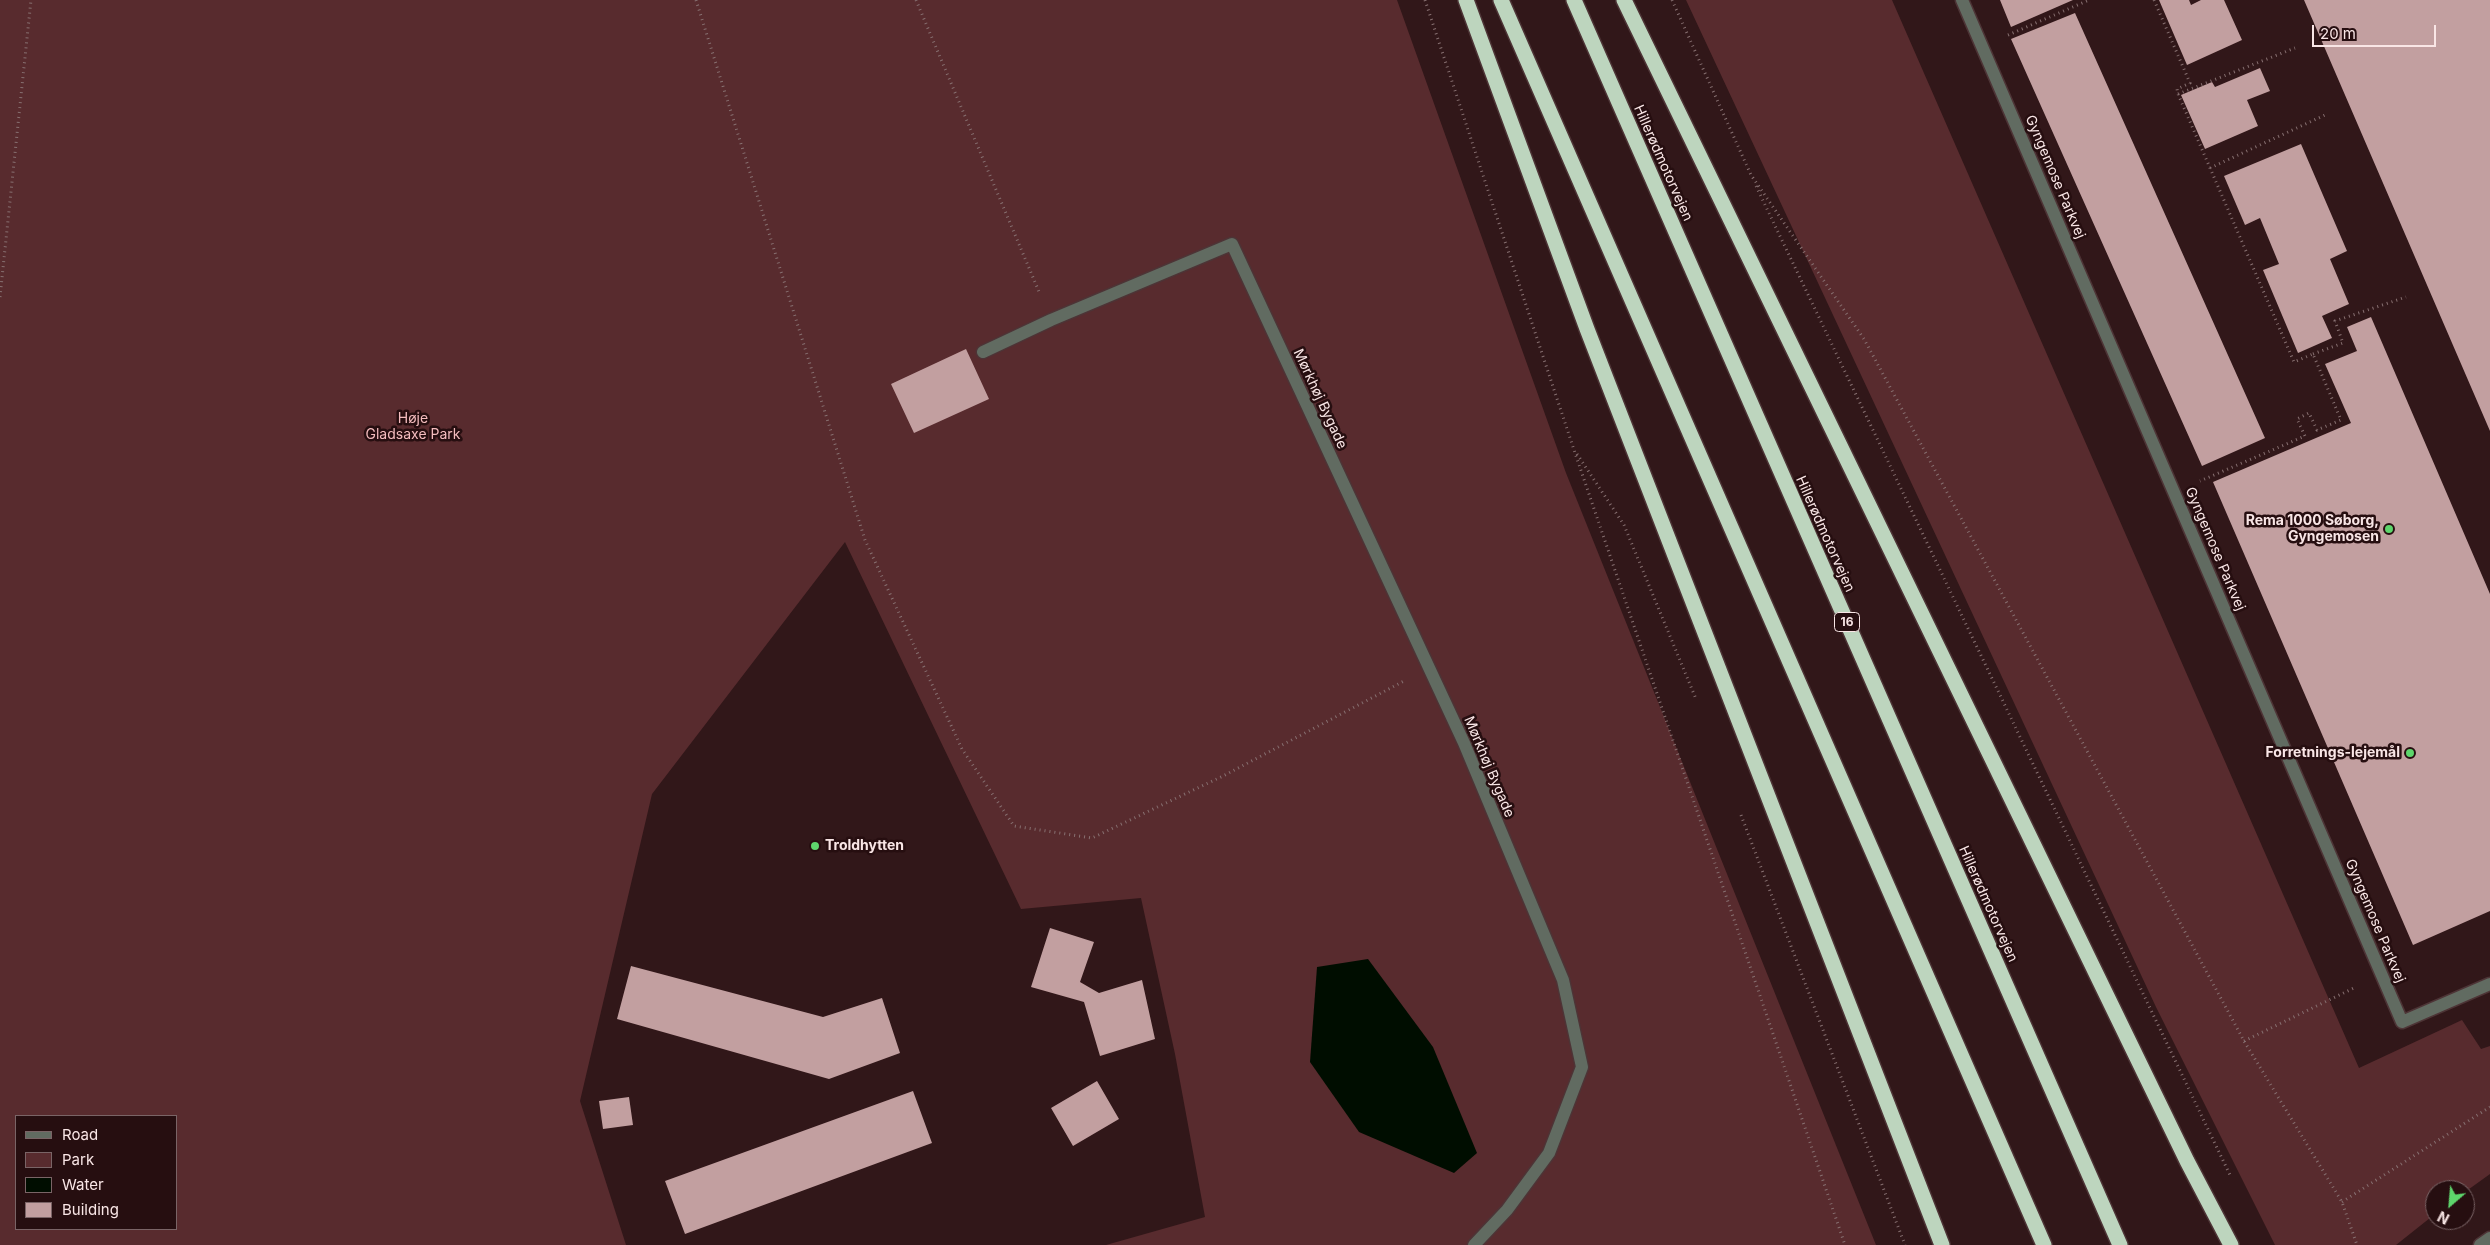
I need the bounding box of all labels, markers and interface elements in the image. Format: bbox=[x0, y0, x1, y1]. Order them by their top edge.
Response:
scale bar bbox=[2315, 15, 2439, 47]
text: 20 m bbox=[2320, 24, 2356, 43]
street label: Hillerødmotorvejen bbox=[1630, 102, 1696, 224]
street label: Gyngemose Parkvej bbox=[2021, 113, 2089, 241]
street label: Mørkhøj Bygade bbox=[1290, 346, 1350, 452]
park label: Høje Gladsaxe Park bbox=[366, 411, 460, 444]
street label: Hillerødmotorvejen bbox=[1792, 473, 1858, 595]
street label: Gyngemose Parkvej bbox=[2181, 485, 2249, 613]
place label: Rema 1000 Søborg, Gyngemosen bbox=[2246, 513, 2379, 546]
marker: Rema 1000 Søborg, Gyngemosen bbox=[2383, 523, 2395, 535]
road number: 16 bbox=[1834, 612, 1860, 632]
street label: Mørkhøj Bygade bbox=[1460, 714, 1518, 820]
place label: Forretnings-lejemål bbox=[2266, 745, 2400, 761]
marker: Forretnings-lejemål bbox=[2404, 747, 2416, 759]
place label: Troldhytten bbox=[825, 838, 904, 854]
marker: Troldhytten bbox=[809, 840, 821, 852]
street label: Hillerødmotorvejen bbox=[1955, 843, 2021, 965]
street label: Gyngemose Parkvej bbox=[2341, 857, 2409, 985]
legend bbox=[15, 1115, 178, 1230]
text: Road bbox=[62, 1125, 98, 1144]
text: Park bbox=[62, 1150, 94, 1169]
text: Water bbox=[62, 1175, 104, 1194]
north arrow bbox=[2425, 1180, 2475, 1230]
text: Building bbox=[62, 1200, 119, 1219]
text: N bbox=[2435, 1208, 2452, 1228]

